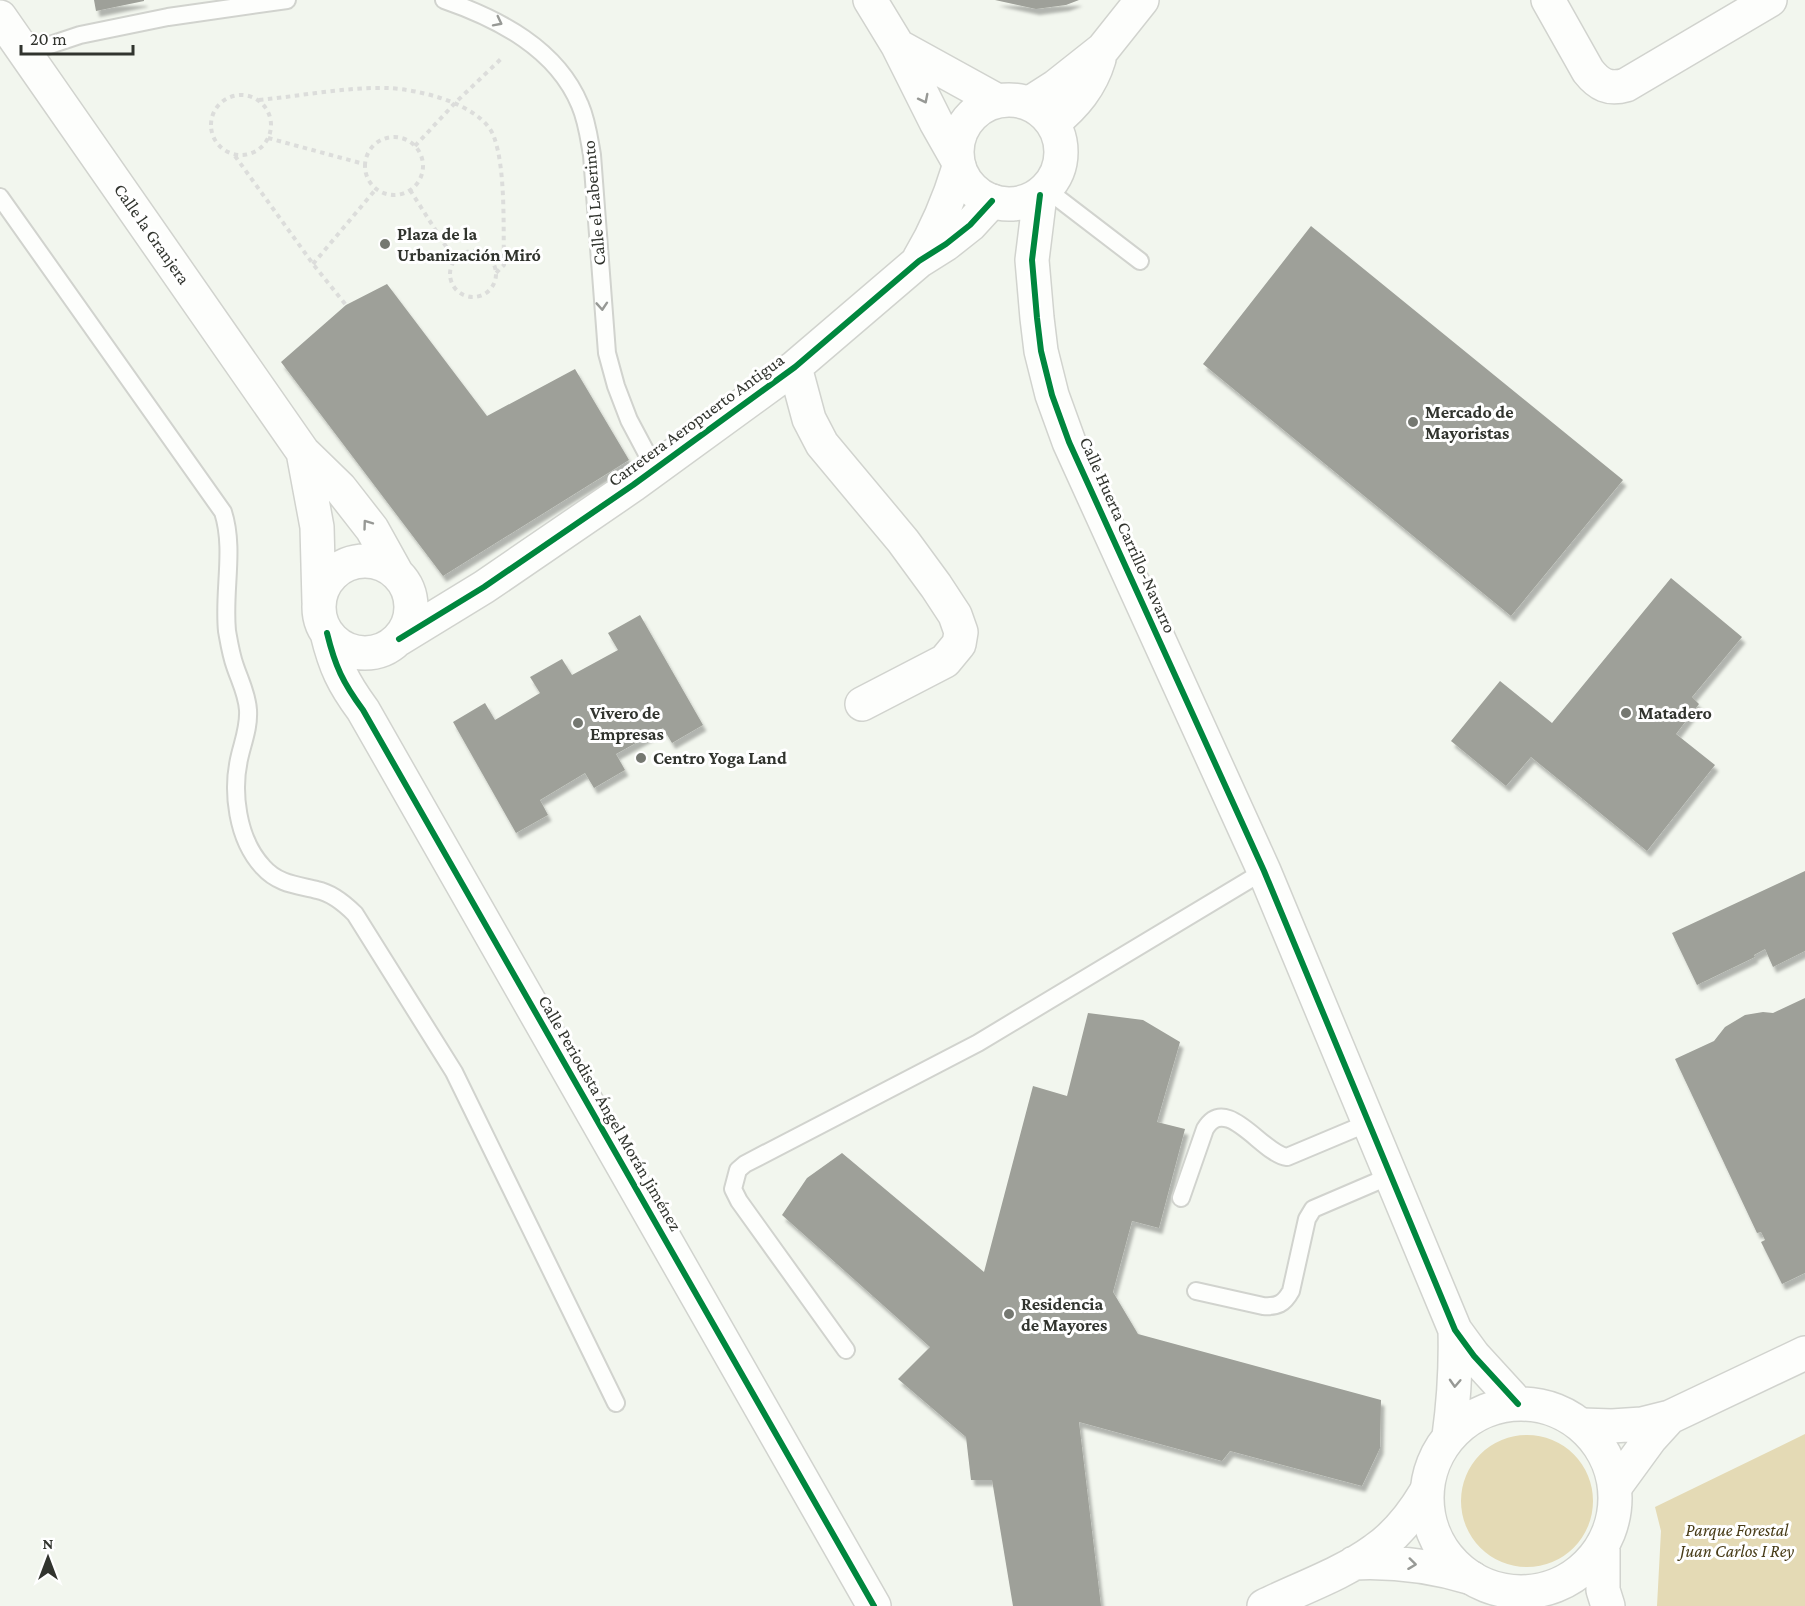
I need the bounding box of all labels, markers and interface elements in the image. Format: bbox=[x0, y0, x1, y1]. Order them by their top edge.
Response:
one-way arrow bbox=[492, 15, 503, 27]
scale bar bbox=[21, 18, 134, 56]
text: 20 m bbox=[30, 29, 67, 49]
one-way arrow bbox=[917, 93, 928, 103]
street label: Calle el Laberinto bbox=[579, 139, 609, 266]
street label: Calle la Granjera bbox=[109, 180, 194, 289]
place label: Plaza de la Urbanización Miró bbox=[397, 224, 541, 265]
marker: Plaza de la Urbanización Miró bbox=[378, 237, 392, 251]
one-way arrow bbox=[596, 301, 609, 310]
street label: Carretera Aeropuerto Antigua bbox=[604, 350, 788, 490]
place label: Mercado de Mayoristas bbox=[1425, 402, 1514, 443]
marker: Mercado de Mayoristas bbox=[1406, 415, 1420, 429]
street label: Calle Huerta Carrillo-Navarro bbox=[1076, 434, 1180, 636]
one-way arrow bbox=[363, 519, 374, 530]
place label: Vivero de Empresas bbox=[589, 703, 664, 744]
place label: Matadero bbox=[1638, 703, 1712, 723]
marker: Matadero bbox=[1619, 706, 1633, 720]
marker: Vivero de Empresas bbox=[571, 716, 585, 730]
place label: Centro Yoga Land bbox=[653, 748, 787, 768]
marker: Centro Yoga Land bbox=[634, 751, 648, 765]
street label: Calle Periodista Ángel Morán Jiménez bbox=[534, 992, 686, 1235]
place label: Residencia de Mayores bbox=[1021, 1294, 1107, 1335]
marker: Residencia de Mayores bbox=[1002, 1307, 1016, 1321]
one-way arrow bbox=[1449, 1379, 1462, 1388]
park label: Parque Forestal Juan Carlos I Rey bbox=[1677, 1520, 1795, 1561]
north arrow bbox=[18, 1528, 78, 1588]
text: N bbox=[43, 1535, 54, 1552]
one-way arrow bbox=[1407, 1558, 1417, 1570]

